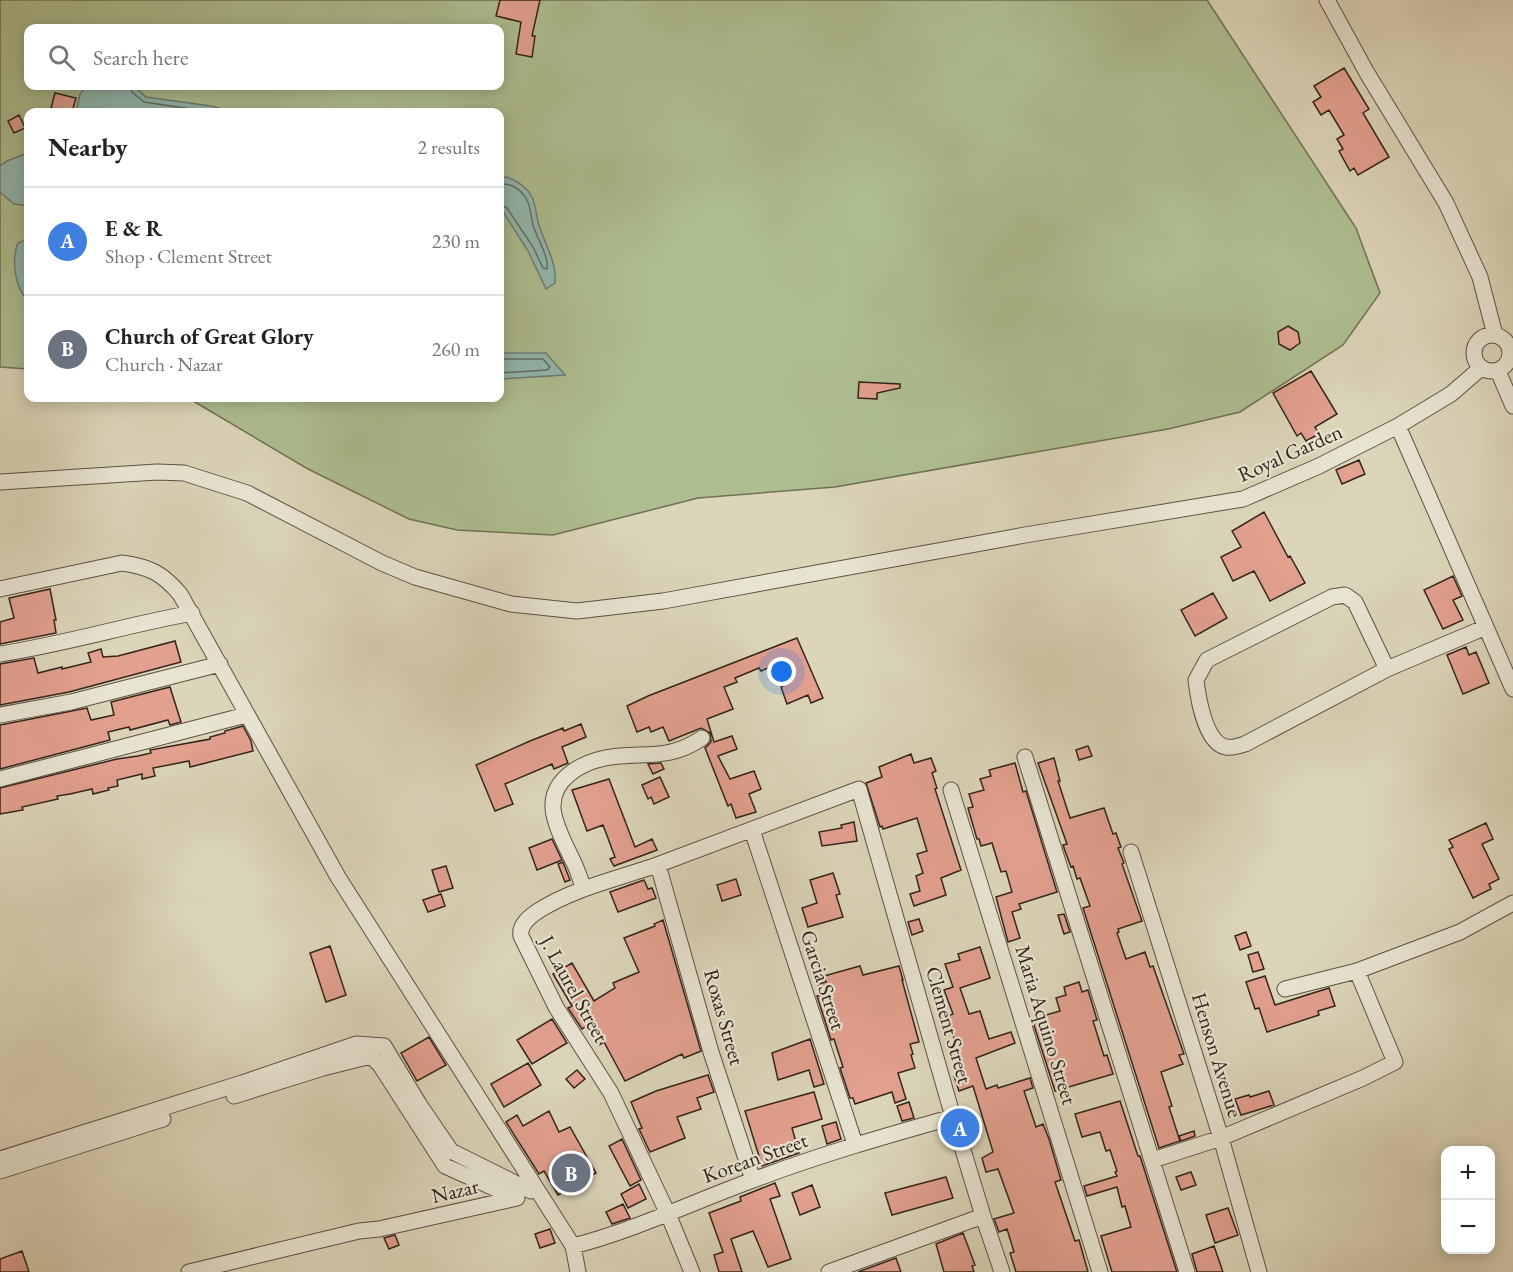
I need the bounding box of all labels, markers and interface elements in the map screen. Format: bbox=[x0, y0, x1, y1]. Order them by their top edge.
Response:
search box bbox=[24, 24, 504, 90]
icon: search bbox=[45, 41, 78, 74]
text: Search here bbox=[93, 43, 188, 72]
text: Nearby bbox=[48, 130, 128, 164]
text: 2 results bbox=[417, 134, 480, 160]
text: E & R bbox=[105, 214, 162, 243]
text: A bbox=[60, 228, 75, 254]
text: 230 m bbox=[432, 228, 480, 254]
text: Shop · Clement Street bbox=[105, 243, 272, 269]
text: Church of Great Glory bbox=[105, 322, 314, 351]
text: B bbox=[61, 336, 74, 362]
text: 260 m bbox=[432, 336, 480, 362]
text: Church · Nazar bbox=[105, 351, 223, 377]
street label: Royal Garden bbox=[1233, 417, 1346, 488]
your location bbox=[767, 657, 796, 686]
street label: Garcia Street bbox=[795, 927, 852, 1033]
street label: J. Laurel Street bbox=[533, 929, 615, 1047]
street label: Maria Aquino Street bbox=[1009, 942, 1084, 1108]
street label: Clement Street bbox=[920, 963, 979, 1087]
street label: Roxas Street bbox=[698, 966, 751, 1068]
street label: Henson Avenue bbox=[1186, 989, 1249, 1120]
pin: A bbox=[940, 1106, 980, 1150]
street label: Korean Street bbox=[699, 1126, 811, 1189]
map controls bbox=[1441, 1146, 1495, 1254]
button: + bbox=[1441, 1146, 1495, 1200]
pin: B bbox=[552, 1150, 590, 1196]
street label: Nazar bbox=[429, 1172, 481, 1209]
button: − bbox=[1441, 1200, 1495, 1254]

